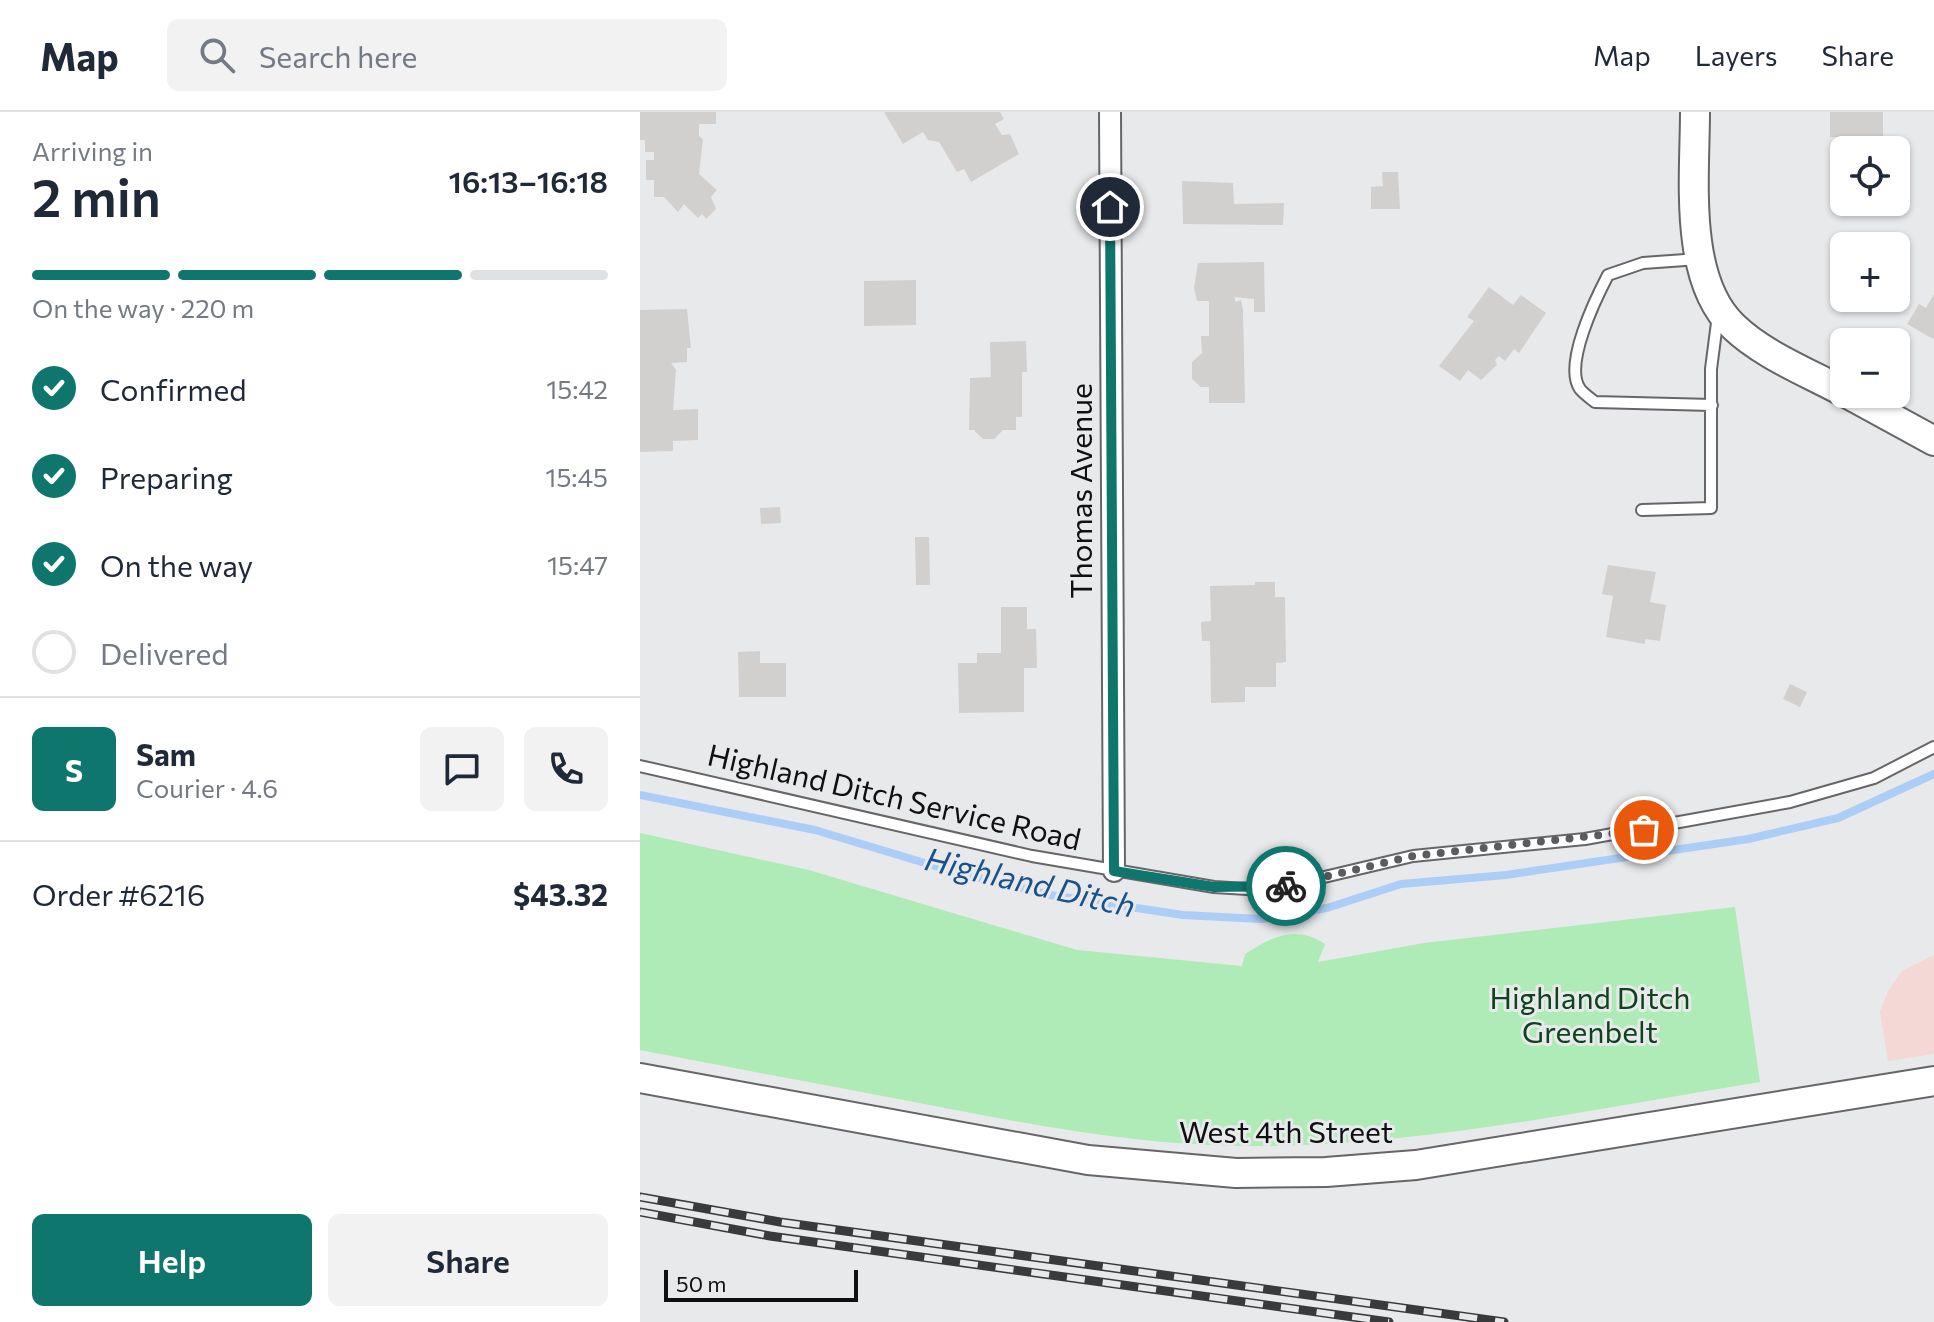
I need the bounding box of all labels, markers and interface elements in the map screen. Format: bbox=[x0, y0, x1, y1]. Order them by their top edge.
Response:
search box bbox=[167, 19, 727, 91]
text: Map bbox=[40, 32, 119, 79]
icon: search bbox=[195, 33, 239, 77]
text: Search here bbox=[259, 37, 417, 74]
text: Map bbox=[1593, 38, 1651, 72]
text: Layers bbox=[1695, 38, 1777, 72]
text: Share bbox=[1821, 38, 1894, 72]
text: Arriving in bbox=[32, 135, 153, 166]
map controls bbox=[1830, 136, 1910, 408]
button: locate bbox=[1830, 136, 1910, 216]
text: 16:13–16:18 bbox=[449, 162, 608, 199]
text: 2 min bbox=[32, 164, 161, 228]
pin bbox=[1076, 173, 1144, 241]
icon: home bbox=[1088, 185, 1132, 229]
button: + bbox=[1830, 232, 1910, 312]
text: On the way · 220 m bbox=[32, 292, 254, 323]
button: − bbox=[1830, 328, 1910, 408]
icon: check bbox=[32, 366, 76, 410]
text: Confirmed bbox=[100, 370, 247, 407]
text: 15:42 bbox=[546, 373, 608, 404]
street label: Thomas Avenue bbox=[1061, 383, 1098, 599]
icon: check bbox=[32, 454, 76, 498]
text: Preparing bbox=[100, 458, 233, 495]
text: 15:45 bbox=[545, 461, 608, 492]
icon: check bbox=[32, 542, 76, 586]
text: On the way bbox=[100, 546, 253, 583]
text: 15:47 bbox=[547, 549, 608, 580]
text: Delivered bbox=[100, 634, 229, 671]
button: chat bbox=[420, 727, 504, 811]
button: phone bbox=[524, 727, 608, 811]
text: Sam bbox=[136, 735, 196, 772]
street label: Highland Ditch Service Road bbox=[704, 735, 1085, 857]
text: S bbox=[65, 751, 83, 788]
text: Courier · 4.6 bbox=[136, 772, 278, 803]
pin bbox=[1610, 796, 1678, 864]
icon: bag bbox=[1622, 808, 1666, 852]
water label: Highland Ditch bbox=[921, 837, 1139, 925]
courier bbox=[1246, 846, 1326, 926]
icon: bike bbox=[1264, 864, 1308, 908]
text: Order #6216 bbox=[32, 875, 205, 912]
text: $43.32 bbox=[513, 875, 608, 912]
park label: Highland Ditch Greenbelt bbox=[1489, 978, 1691, 1049]
street label: West 4th Street bbox=[1179, 1112, 1393, 1149]
button: Help bbox=[32, 1214, 312, 1306]
button: Share bbox=[328, 1214, 608, 1306]
scale bar bbox=[664, 1266, 858, 1302]
text: 50 m bbox=[676, 1270, 726, 1297]

